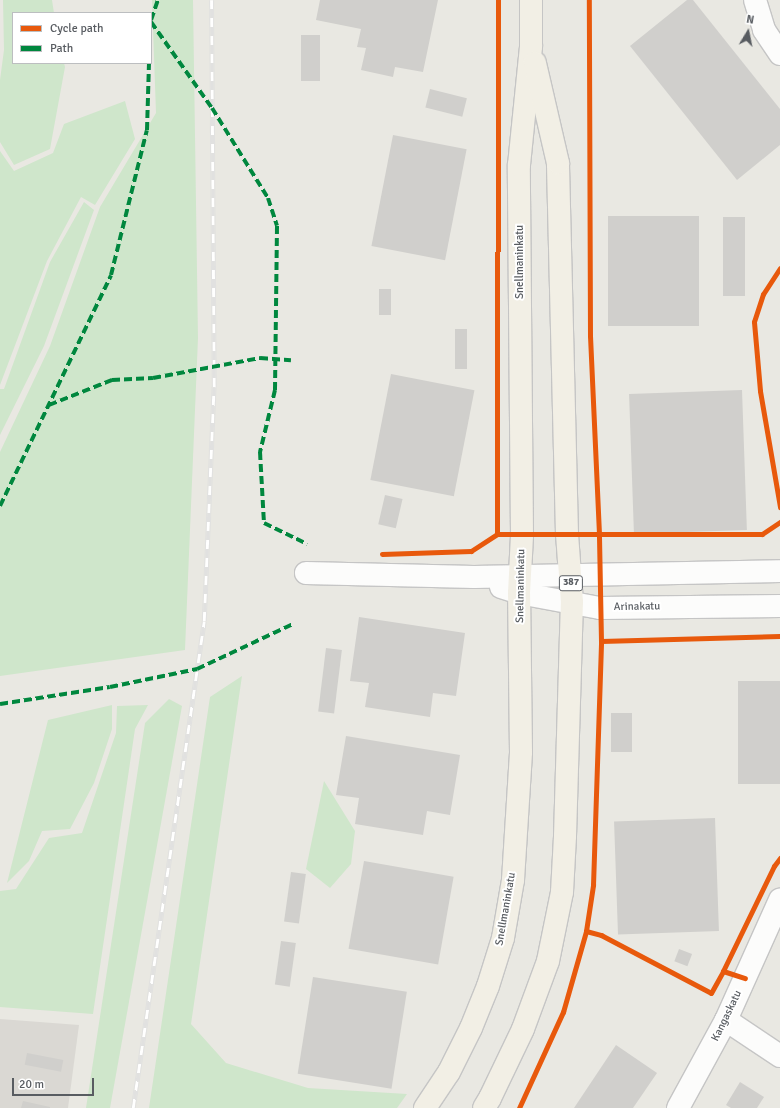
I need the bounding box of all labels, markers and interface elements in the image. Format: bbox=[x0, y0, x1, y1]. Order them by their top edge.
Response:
legend bbox=[12, 12, 152, 64]
north arrow bbox=[728, 12, 768, 52]
text: N bbox=[745, 13, 755, 27]
text: Cycle path bbox=[50, 21, 103, 36]
text: Path bbox=[50, 41, 73, 56]
street label: Snellmaninkatu bbox=[513, 225, 527, 299]
street label: Snellmaninkatu bbox=[514, 549, 528, 623]
road number: 387 bbox=[558, 575, 584, 591]
street label: Arinakatu bbox=[614, 600, 660, 614]
street label: Snellmaninkatu bbox=[493, 871, 519, 947]
street label: Kangaskatu bbox=[709, 988, 745, 1044]
scale bar bbox=[14, 1070, 96, 1096]
text: 20 m bbox=[19, 1077, 44, 1092]

